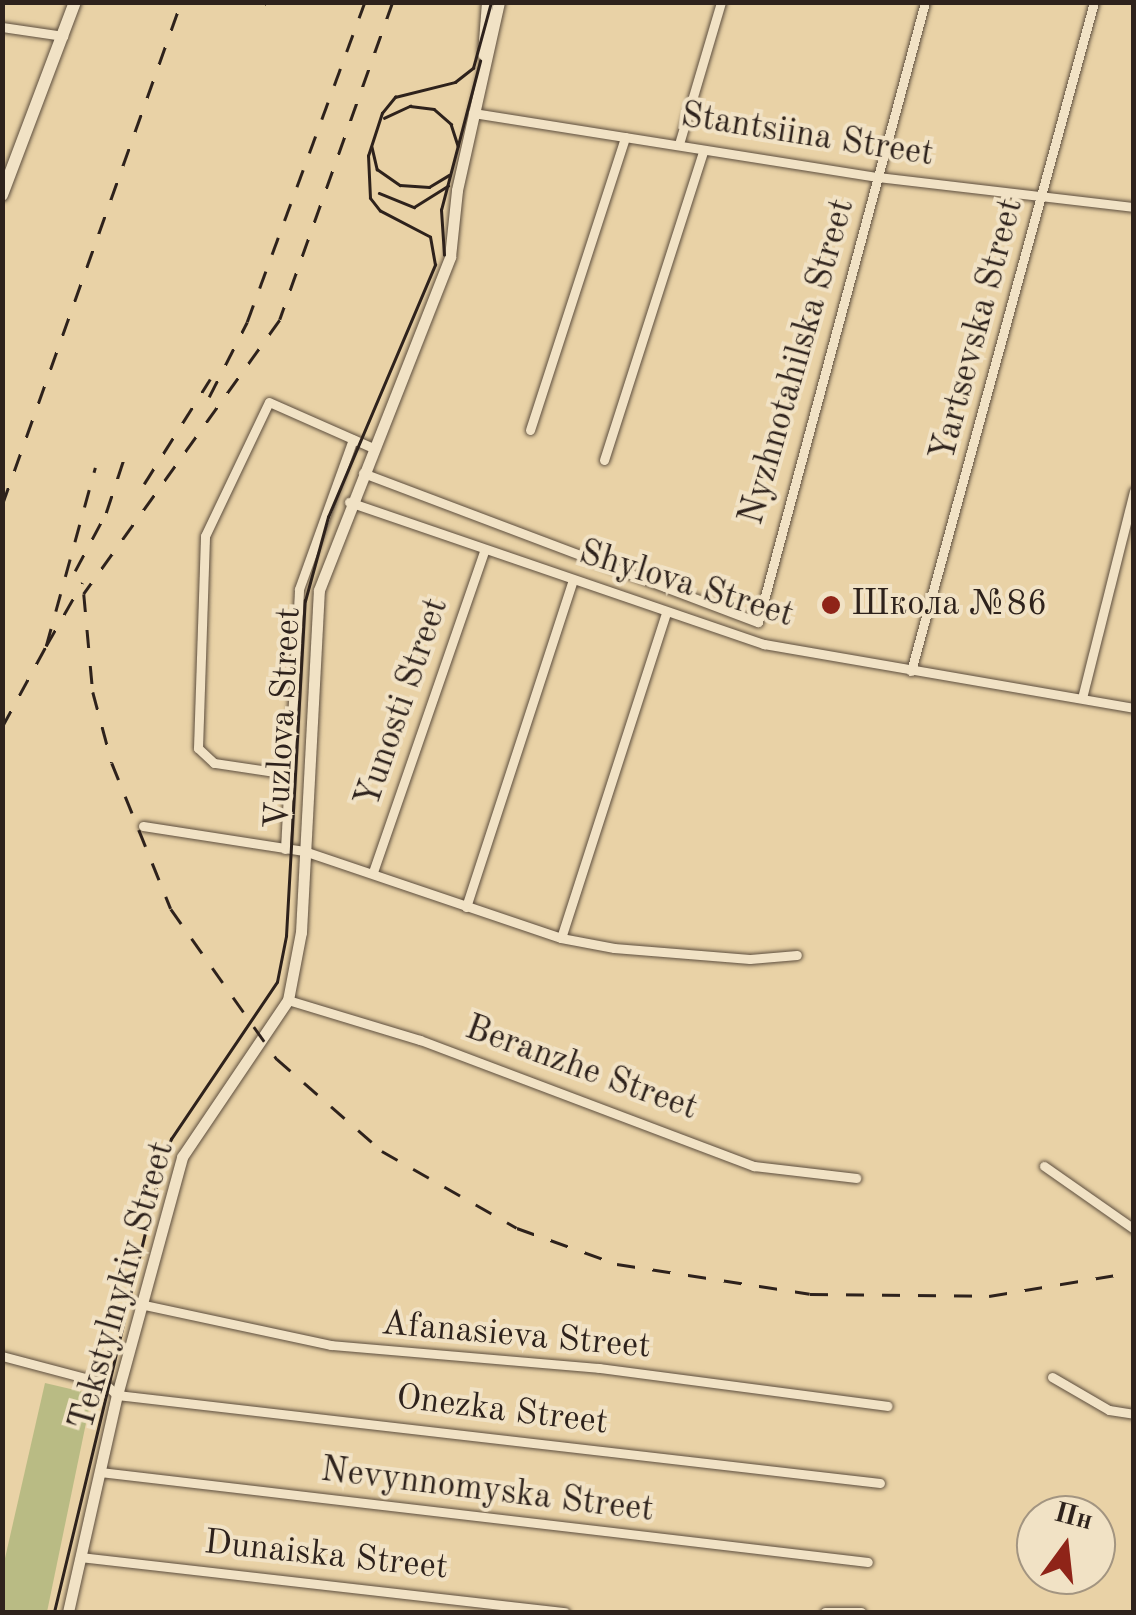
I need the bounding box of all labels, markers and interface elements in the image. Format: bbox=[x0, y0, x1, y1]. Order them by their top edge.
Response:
street label: Stantsiina Street bbox=[678, 95, 936, 177]
street label: Nyzhnotahilska Street bbox=[731, 194, 865, 530]
street label: Yartsevska Street bbox=[923, 194, 1033, 466]
street label: Shylova Street bbox=[574, 532, 798, 638]
place label: Школа №86 bbox=[851, 584, 1047, 626]
street label: Yunosti Street bbox=[348, 593, 458, 813]
marker: Школа №86 bbox=[820, 594, 842, 616]
street label: Vuzlova Street bbox=[257, 606, 311, 830]
street label: Beranzhe Street bbox=[459, 1008, 703, 1130]
street label: Tekstylnykiv Street bbox=[62, 1137, 184, 1435]
street label: Afanasieva Street bbox=[380, 1303, 652, 1369]
street label: Onezka Street bbox=[394, 1377, 610, 1445]
street label: Nevynnomyska Street bbox=[318, 1450, 656, 1532]
north arrow bbox=[1016, 1495, 1116, 1595]
text: Пн bbox=[1051, 1499, 1096, 1536]
street label: Dunaiska Street bbox=[202, 1522, 450, 1590]

